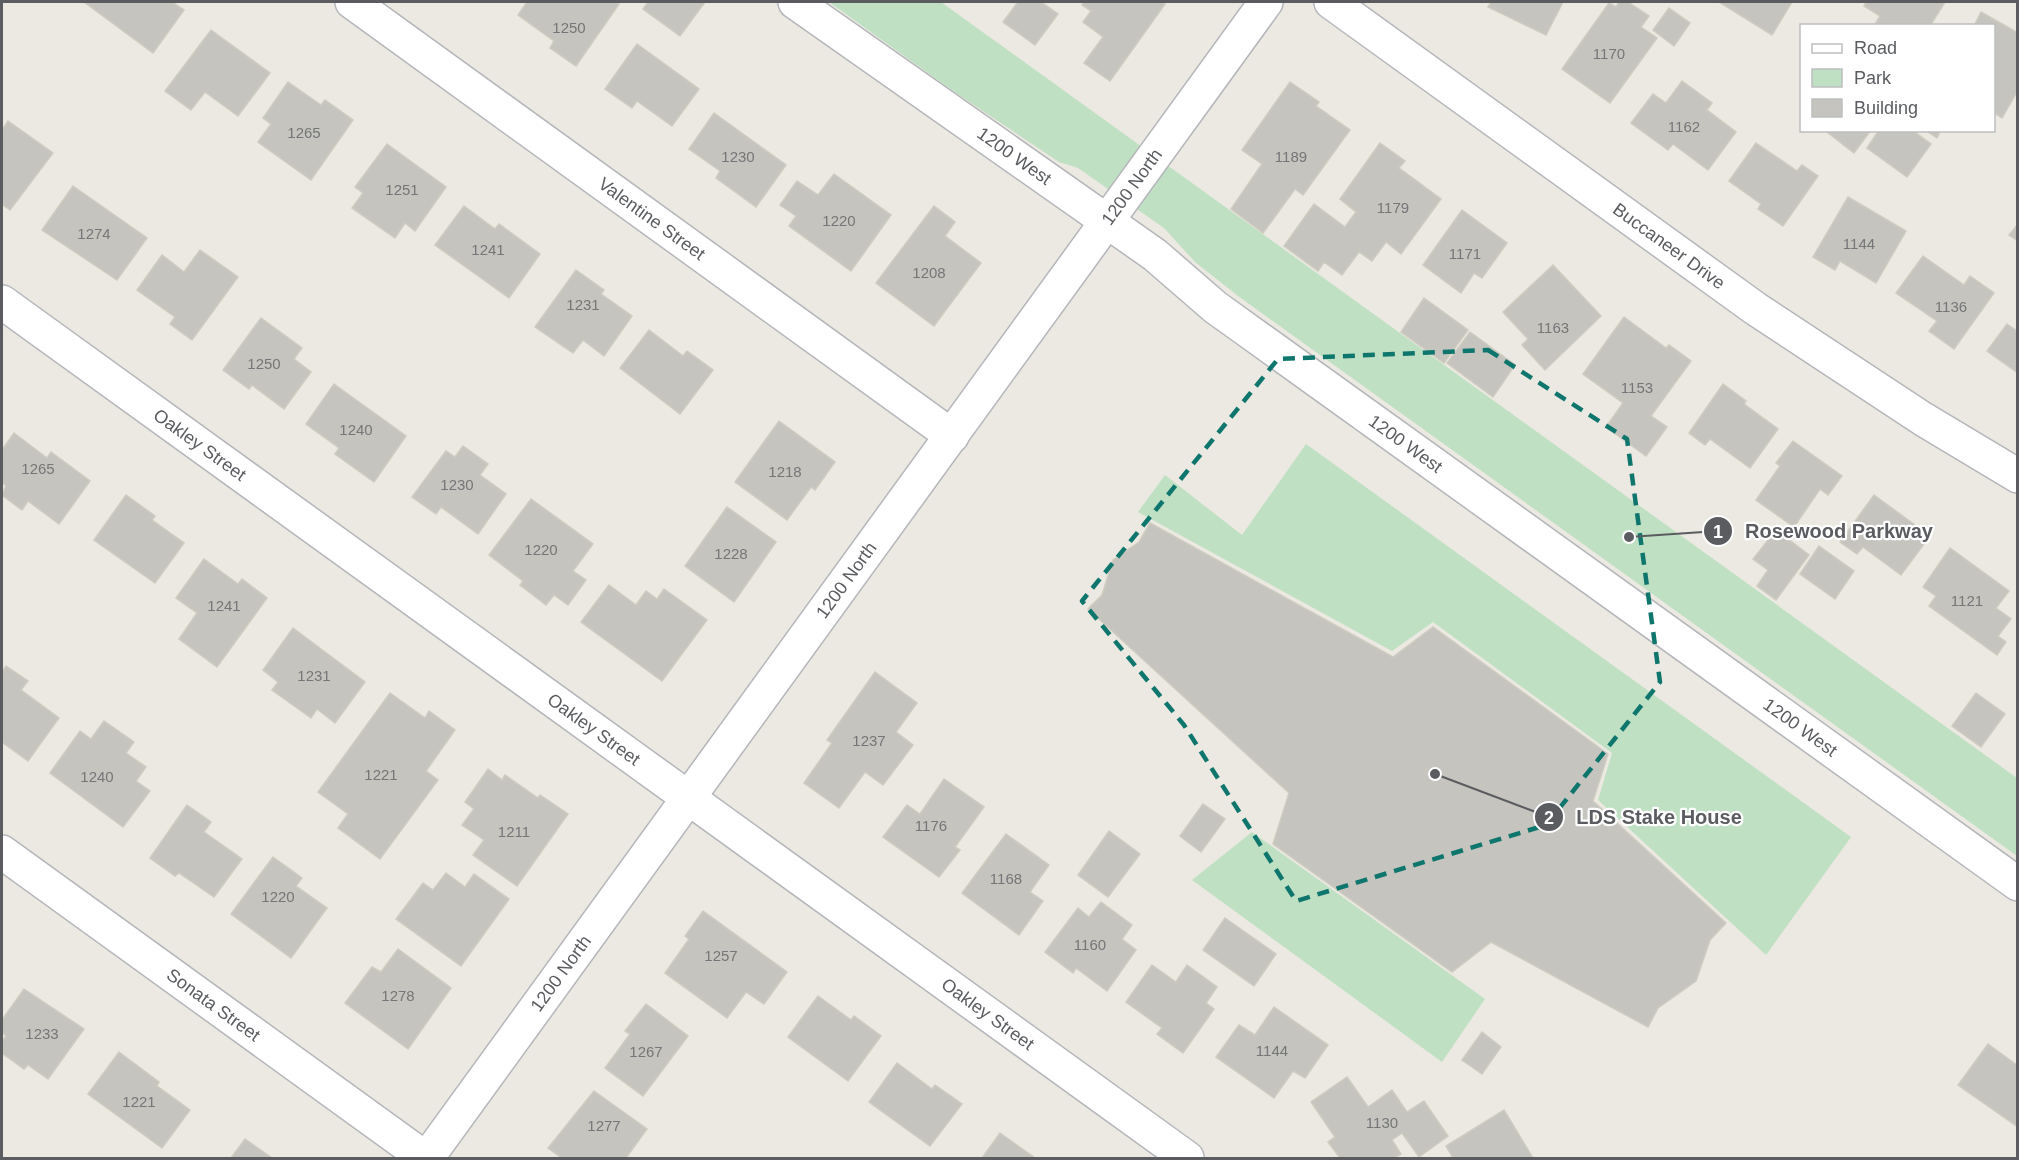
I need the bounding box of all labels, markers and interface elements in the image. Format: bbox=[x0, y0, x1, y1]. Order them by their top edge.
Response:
house number: 1250 bbox=[552, 19, 586, 36]
legend bbox=[1800, 24, 1995, 132]
text: Road bbox=[1854, 38, 1897, 58]
house number: 1170 bbox=[1593, 45, 1625, 62]
text: Park bbox=[1854, 68, 1892, 88]
text: Building bbox=[1854, 98, 1918, 118]
house number: 1162 bbox=[1668, 118, 1700, 135]
street label: 1200 West bbox=[973, 123, 1055, 189]
house number: 1265 bbox=[287, 124, 321, 141]
street label: 1200 North bbox=[1098, 145, 1166, 229]
house number: 1230 bbox=[721, 148, 755, 165]
house number: 1189 bbox=[1275, 148, 1307, 165]
street label: Valentine Street bbox=[595, 174, 709, 264]
house number: 1251 bbox=[385, 181, 419, 198]
house number: 1179 bbox=[1377, 199, 1409, 216]
street label: Buccaneer Drive bbox=[1609, 199, 1729, 293]
house number: 1220 bbox=[822, 212, 856, 229]
house number: 1274 bbox=[77, 225, 111, 242]
house number: 1144 bbox=[1843, 235, 1875, 252]
house number: 1241 bbox=[471, 241, 505, 258]
house number: 1171 bbox=[1449, 245, 1481, 262]
house number: 1208 bbox=[912, 264, 946, 281]
house number: 1231 bbox=[566, 296, 600, 313]
house number: 1136 bbox=[1935, 298, 1967, 315]
house number: 1163 bbox=[1537, 319, 1569, 336]
house number: 1250 bbox=[247, 355, 281, 372]
house number: 1153 bbox=[1621, 379, 1653, 396]
street label: Oakley Street bbox=[150, 405, 250, 485]
street label: 1200 West bbox=[1365, 411, 1446, 477]
house number: 1240 bbox=[339, 421, 373, 438]
house number: 1265 bbox=[21, 460, 55, 477]
house number: 1218 bbox=[768, 463, 802, 480]
house number: 1230 bbox=[440, 476, 474, 493]
callout: Rosewood Parkway bbox=[1703, 512, 1945, 550]
text: Rosewood Parkway bbox=[1745, 520, 1934, 542]
text: 1 bbox=[1713, 522, 1723, 542]
street label: 1200 North bbox=[812, 538, 881, 622]
house number: 1220 bbox=[524, 541, 558, 558]
house number: 1228 bbox=[714, 545, 748, 562]
house number: 1121 bbox=[1951, 592, 1983, 609]
house number: 1241 bbox=[207, 597, 241, 614]
house number: 1231 bbox=[297, 667, 331, 684]
street label: Oakley Street bbox=[544, 689, 644, 770]
street label: 1200 West bbox=[1760, 694, 1841, 761]
house number: 1237 bbox=[852, 732, 886, 749]
house number: 1221 bbox=[364, 766, 398, 783]
house number: 1240 bbox=[80, 768, 114, 785]
callout: LDS Stake House bbox=[1534, 798, 1753, 836]
text: LDS Stake House bbox=[1576, 806, 1742, 828]
text: 2 bbox=[1544, 808, 1554, 828]
house number: 1176 bbox=[915, 817, 947, 834]
house number: 1211 bbox=[498, 823, 530, 840]
house number: 1168 bbox=[990, 870, 1022, 887]
house number: 1220 bbox=[261, 888, 295, 905]
street label: 1200 North bbox=[527, 932, 595, 1015]
house number: 1160 bbox=[1074, 936, 1106, 953]
house number: 1257 bbox=[704, 947, 738, 964]
street label: Sonata Street bbox=[163, 965, 264, 1045]
street label: Oakley Street bbox=[938, 974, 1038, 1054]
house number: 1278 bbox=[381, 987, 415, 1004]
house number: 1233 bbox=[25, 1025, 59, 1042]
house number: 1144 bbox=[1256, 1042, 1288, 1059]
house number: 1267 bbox=[629, 1043, 663, 1060]
house number: 1221 bbox=[122, 1093, 156, 1110]
house number: 1130 bbox=[1366, 1114, 1398, 1131]
house number: 1277 bbox=[587, 1117, 621, 1134]

